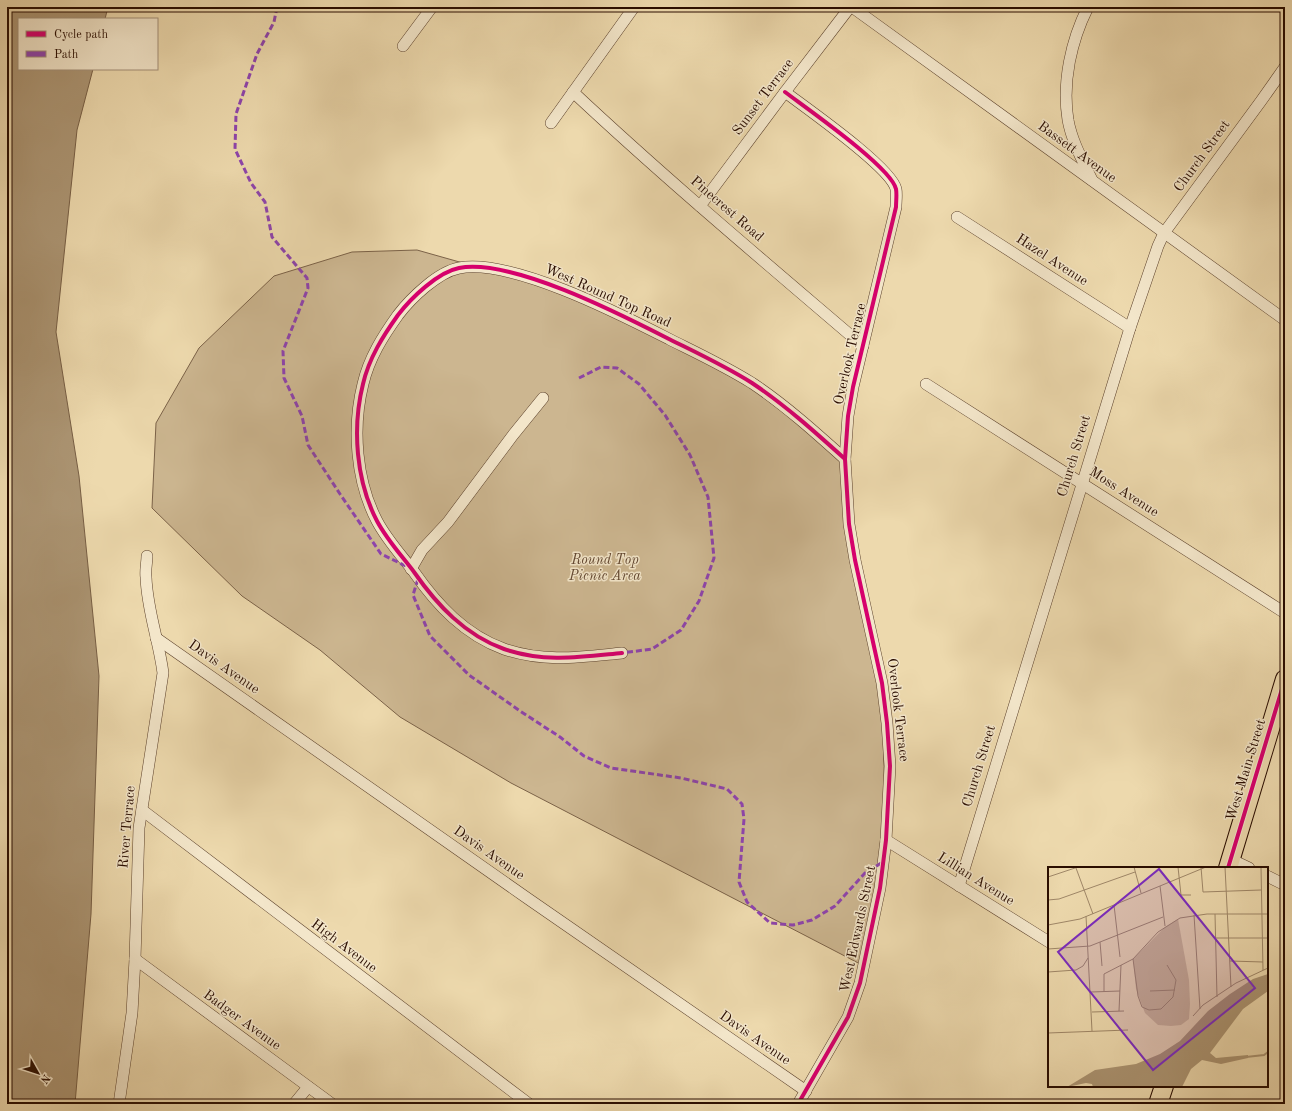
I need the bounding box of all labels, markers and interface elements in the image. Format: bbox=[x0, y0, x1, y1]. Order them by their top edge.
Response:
legend bbox=[18, 18, 158, 70]
text: Cycle path bbox=[54, 29, 109, 41]
text: Path bbox=[54, 49, 79, 61]
street label: Sunset Terrace bbox=[730, 56, 796, 138]
street label: Church Street bbox=[1171, 117, 1233, 194]
street label: Bassett Avenue bbox=[1035, 119, 1119, 185]
street label: Pinecrest Road bbox=[688, 174, 766, 244]
street label: Hazel Avenue bbox=[1014, 232, 1090, 288]
street label: West Round Top Road bbox=[543, 262, 673, 330]
street label: Overlook Terrace bbox=[831, 302, 869, 406]
street label: Church Street bbox=[1055, 413, 1093, 499]
street label: Moss Avenue bbox=[1087, 465, 1161, 519]
park label: Round Top Picnic Area bbox=[568, 553, 641, 583]
street label: Davis Avenue bbox=[186, 637, 262, 697]
street label: Overlook Terrace bbox=[885, 658, 911, 762]
street label: West Main Street bbox=[1224, 717, 1268, 823]
street label: Church Street bbox=[960, 723, 998, 809]
street label: River Terrace bbox=[116, 785, 138, 869]
street label: Davis Avenue bbox=[451, 823, 527, 883]
street label: Lillian Avenue bbox=[935, 850, 1017, 908]
street label: West Edwards Street bbox=[838, 864, 878, 994]
inset map bbox=[1048, 867, 1268, 1087]
street label: High Avenue bbox=[308, 917, 380, 975]
street label: Badger Avenue bbox=[201, 987, 283, 1053]
street label: Davis Avenue bbox=[717, 1008, 793, 1068]
north arrow bbox=[18, 1053, 58, 1093]
text: N bbox=[37, 1072, 52, 1086]

